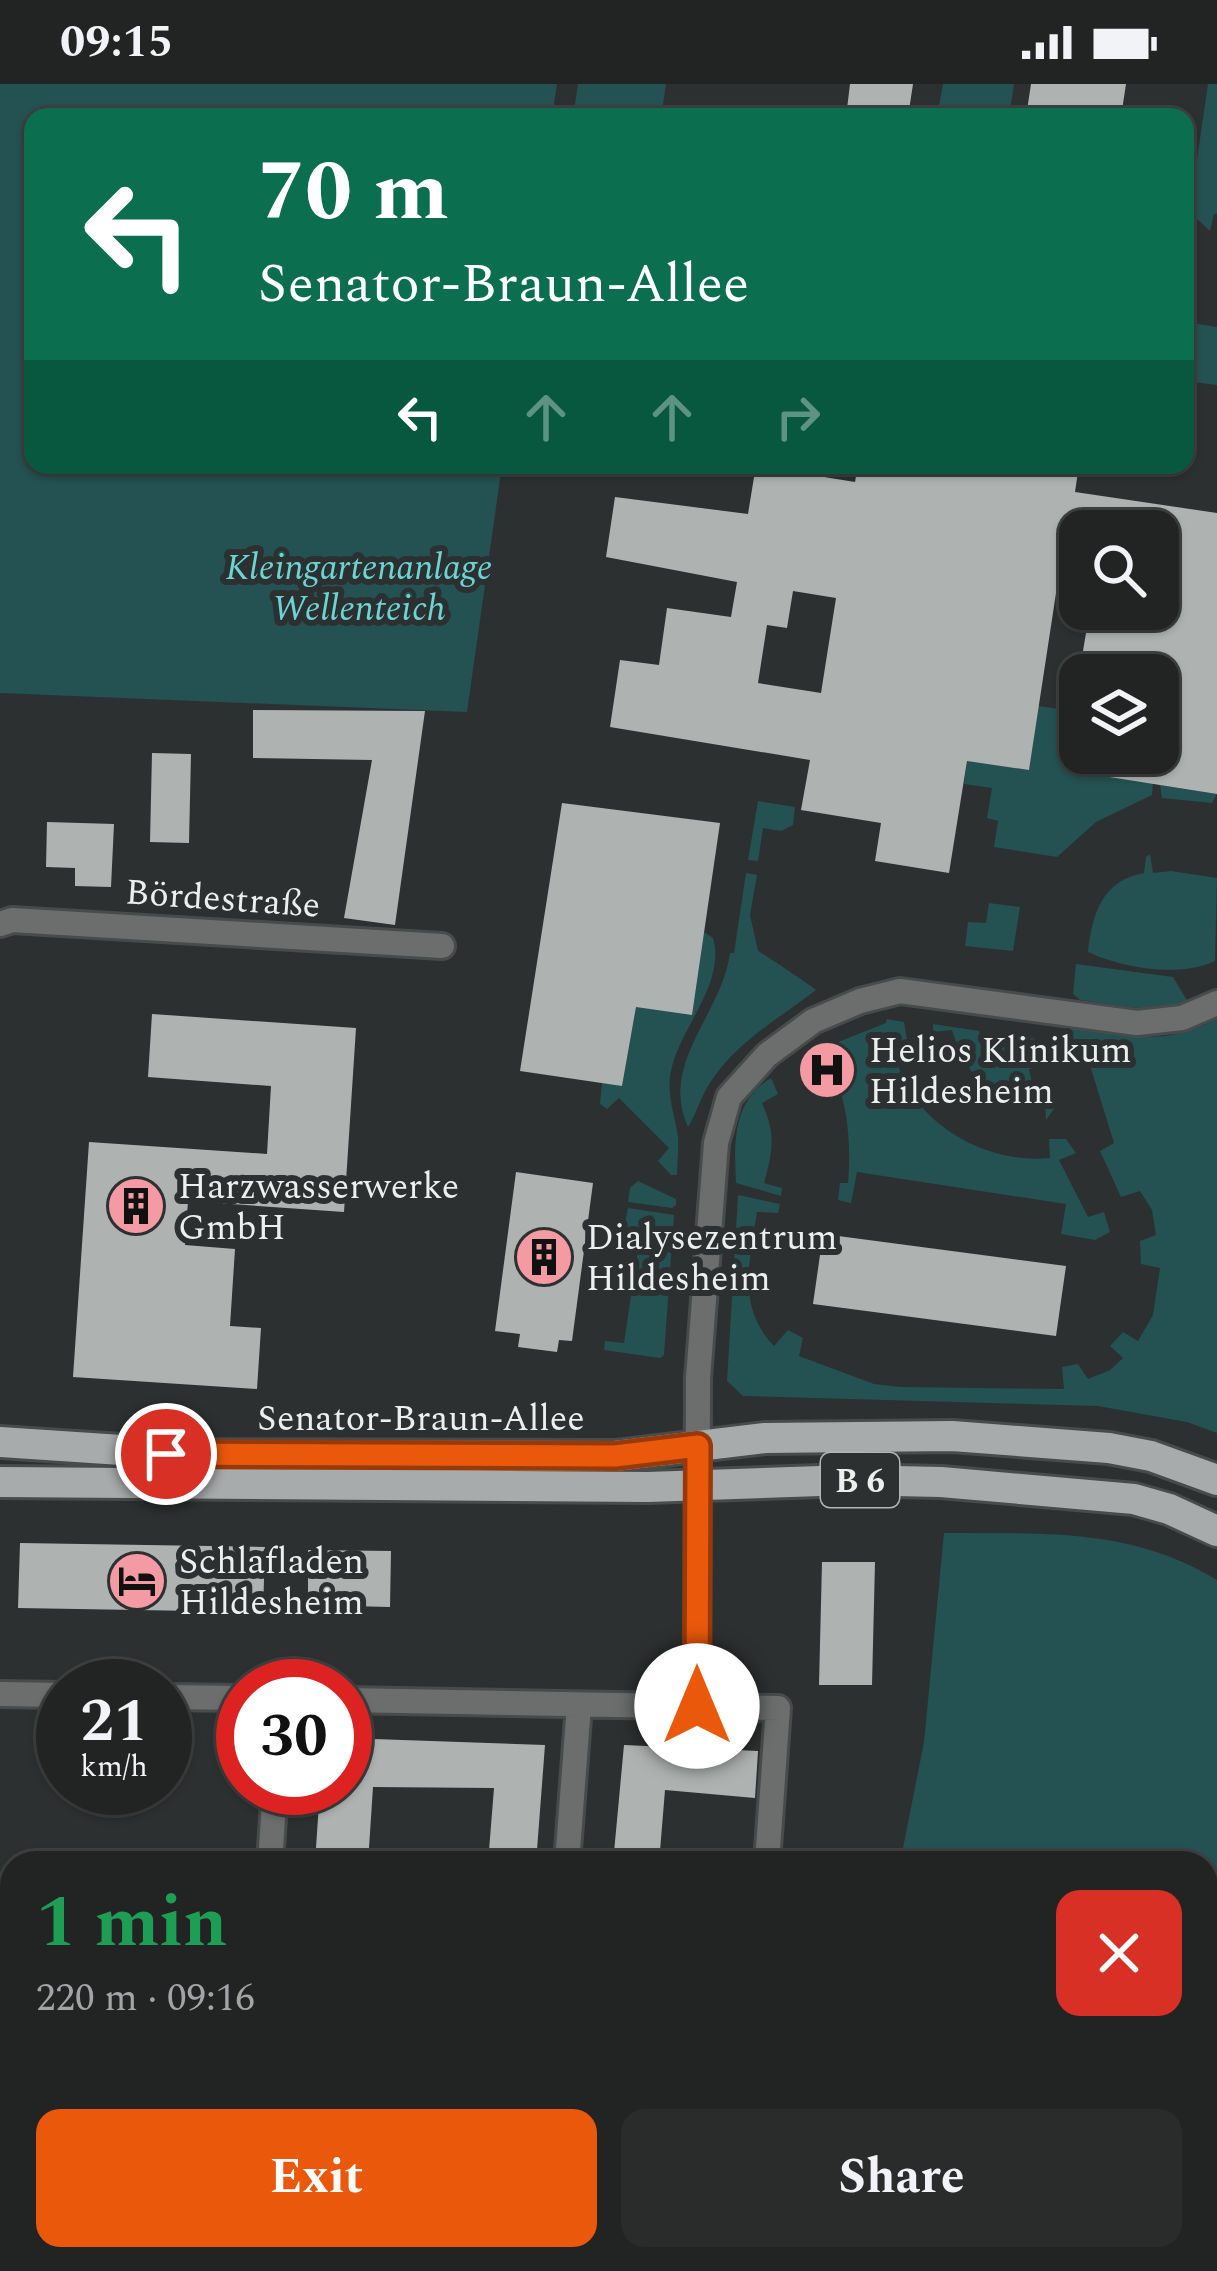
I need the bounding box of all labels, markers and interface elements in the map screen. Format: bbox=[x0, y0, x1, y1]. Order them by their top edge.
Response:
text: 09:15 bbox=[60, 8, 173, 77]
text: 70 m bbox=[258, 129, 449, 257]
icon: left bbox=[60, 156, 216, 312]
text: Senator-Braun-Allee bbox=[258, 244, 749, 326]
icon: left bbox=[387, 384, 453, 450]
icon: ahead bbox=[513, 384, 579, 450]
icon: ahead bbox=[639, 384, 705, 450]
icon: right bbox=[765, 384, 831, 450]
map controls bbox=[1059, 510, 1179, 774]
button: search bbox=[1059, 510, 1179, 630]
park label: Kleingartenanlage Wellenteich bbox=[225, 541, 493, 637]
button: layers bbox=[1059, 654, 1179, 774]
street label: Bördestraße bbox=[124, 865, 322, 934]
place label: Helios Klinikum Hildesheim bbox=[869, 1024, 1131, 1120]
hospital icon: Helios Klinikum Hildesheim bbox=[796, 1039, 858, 1101]
place label: Harzwasserwerke GmbH bbox=[178, 1160, 459, 1256]
building icon: Harzwasserwerke GmbH bbox=[105, 1175, 167, 1237]
place label: Dialysezentrum Hildesheim bbox=[586, 1211, 837, 1307]
building icon: Dialysezentrum Hildesheim bbox=[513, 1226, 575, 1288]
street label: Senator-Braun-Allee bbox=[257, 1392, 585, 1447]
pin bbox=[115, 1403, 217, 1505]
icon: arrive bbox=[133, 1421, 199, 1487]
road number: B 6 bbox=[821, 1453, 899, 1507]
place label: Schlafladen Hildesheim bbox=[179, 1535, 364, 1631]
hotel icon: Schlafladen Hildesheim bbox=[106, 1550, 168, 1612]
position arrow bbox=[634, 1643, 760, 1769]
speed limit sign: 30 bbox=[216, 1659, 372, 1815]
text: 21 bbox=[80, 1676, 148, 1768]
text: km/h bbox=[80, 1744, 148, 1790]
text: 1 min bbox=[36, 1869, 228, 1978]
button: close bbox=[1056, 1890, 1182, 2016]
text: 220 m · 09:16 bbox=[36, 1969, 255, 2028]
button: Exit bbox=[36, 2109, 597, 2247]
button: Share bbox=[621, 2109, 1182, 2247]

